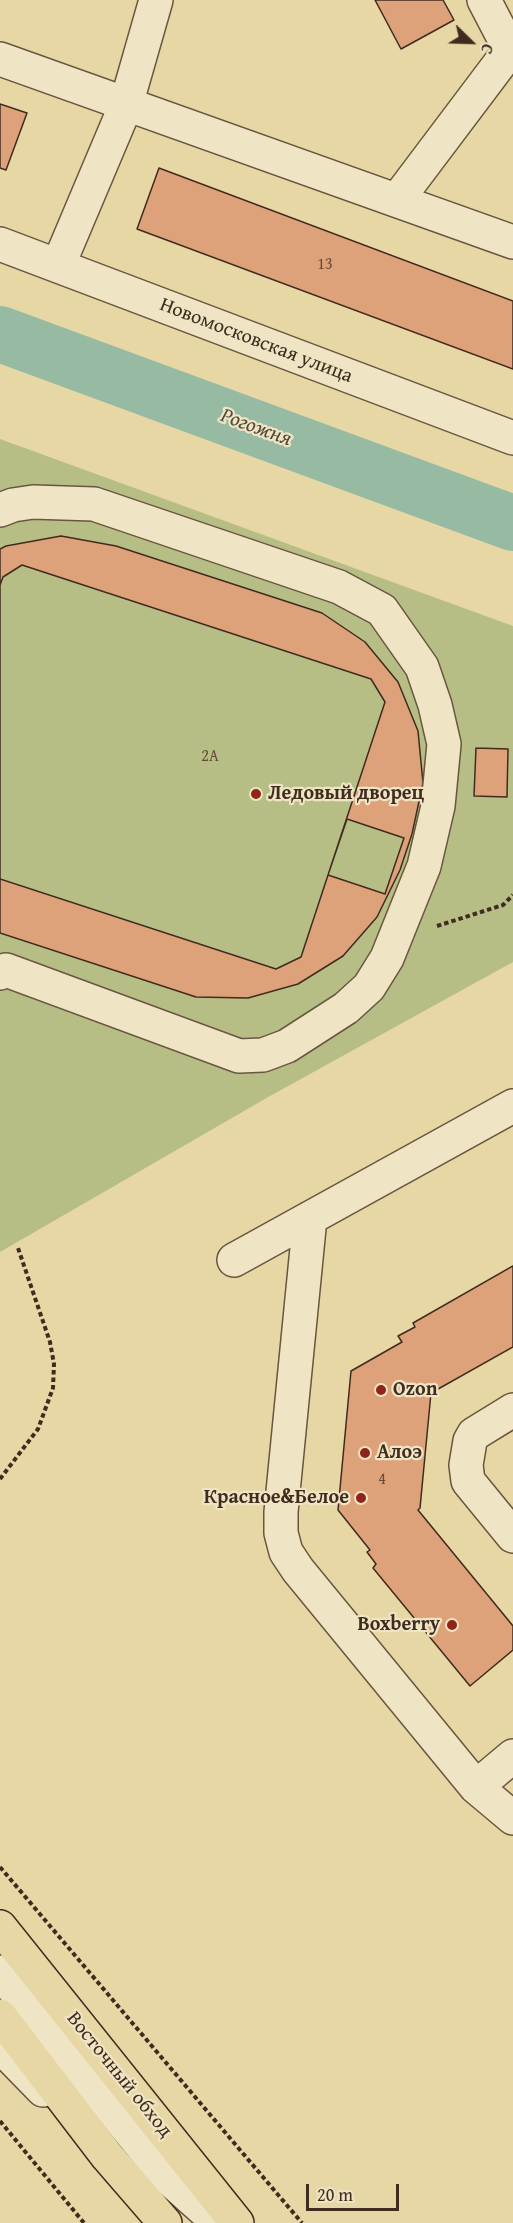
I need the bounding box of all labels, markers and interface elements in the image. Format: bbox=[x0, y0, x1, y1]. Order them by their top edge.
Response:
north arrow bbox=[441, 12, 501, 72]
text: С bbox=[475, 40, 500, 58]
house number: 13 bbox=[317, 255, 333, 275]
street label: Новомосковская улица bbox=[156, 293, 356, 389]
water label: Рогожня bbox=[217, 404, 295, 452]
house number: 2А bbox=[201, 747, 219, 767]
place label: Ледовый дворец bbox=[268, 782, 424, 806]
marker: Ледовый дворец bbox=[249, 787, 263, 801]
place label: Ozon bbox=[393, 1378, 438, 1402]
marker: Ozon bbox=[374, 1383, 388, 1397]
place label: Алоэ bbox=[377, 1441, 422, 1465]
marker: Алоэ bbox=[358, 1446, 372, 1460]
house number: 4 bbox=[378, 1470, 386, 1490]
place label: Красное&Белое bbox=[204, 1486, 349, 1510]
marker: Красное&Белое bbox=[354, 1491, 368, 1505]
place label: Boxberry bbox=[357, 1613, 440, 1637]
marker: Boxberry bbox=[445, 1618, 459, 1632]
street label: Восточный обход bbox=[61, 2007, 177, 2143]
scale bar bbox=[309, 2172, 402, 2210]
text: 20 m bbox=[317, 2181, 353, 2208]

